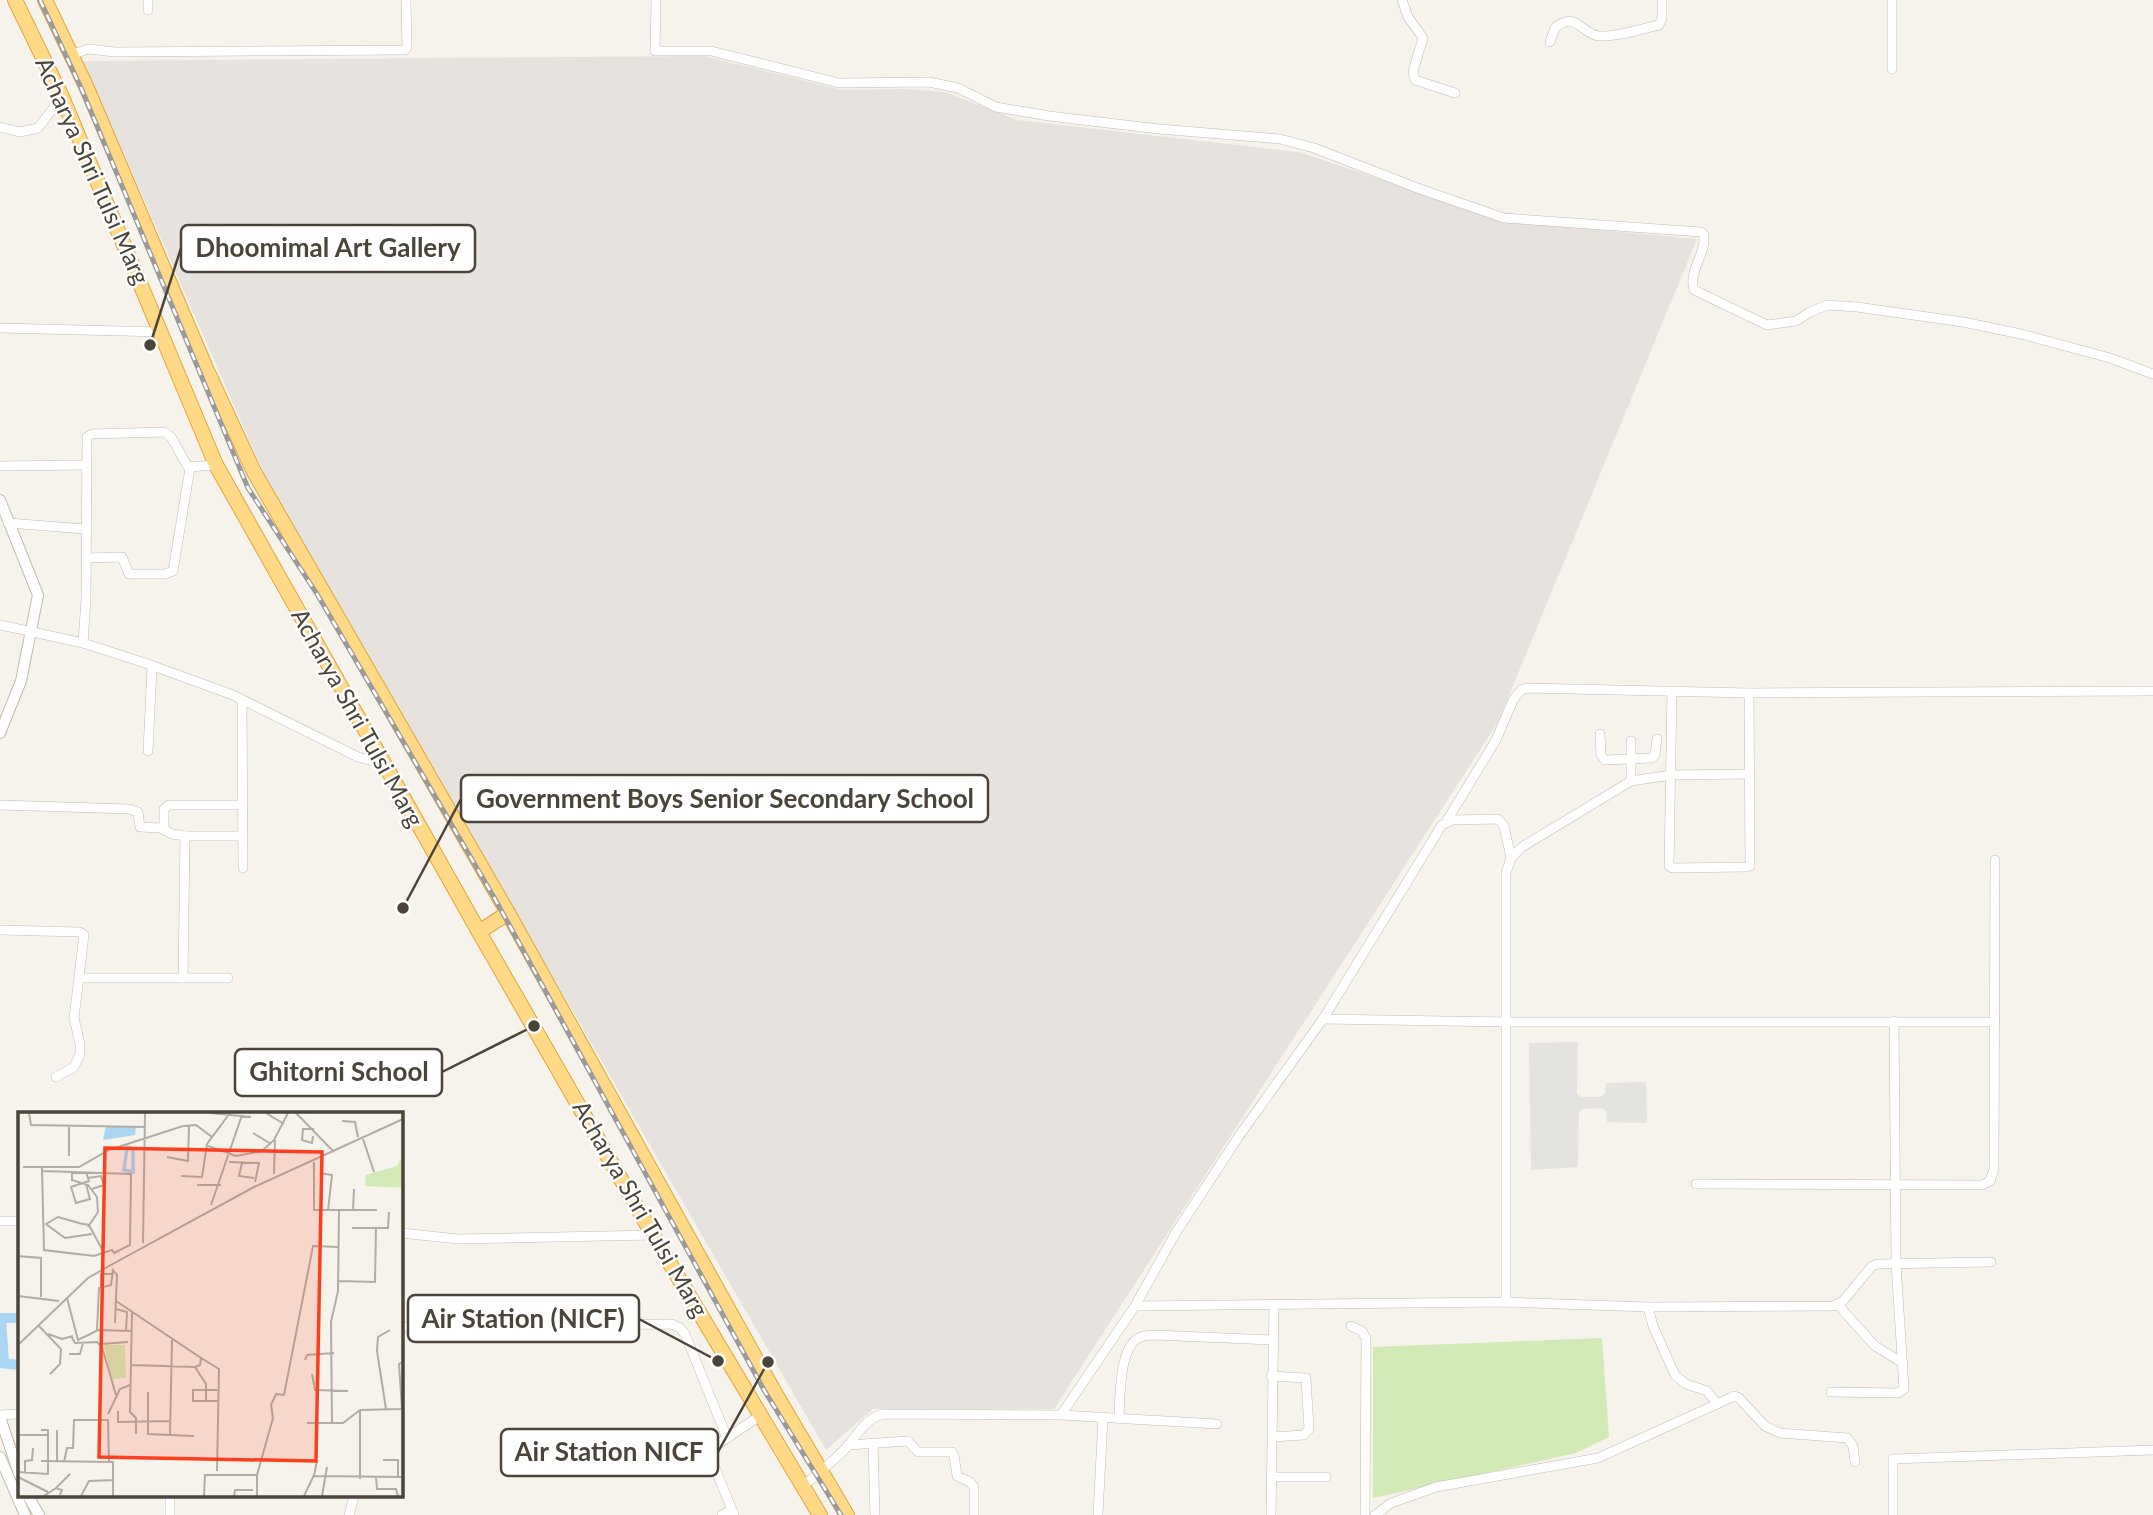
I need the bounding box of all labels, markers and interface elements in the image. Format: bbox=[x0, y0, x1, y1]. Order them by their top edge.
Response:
street label: Acharya Shri Tulsi Marg bbox=[30, 52, 157, 288]
callout: Dhoomimal Art Gallery bbox=[181, 225, 475, 272]
text: Dhoomimal Art Gallery bbox=[195, 231, 461, 263]
street label: Acharya Shri Tulsi Marg bbox=[286, 603, 431, 832]
callout: Government Boys Senior Secondary School bbox=[461, 775, 988, 822]
text: Government Boys Senior Secondary School bbox=[476, 782, 974, 814]
callout: Ghitorni School bbox=[235, 1049, 442, 1096]
text: Ghitorni School bbox=[249, 1055, 429, 1087]
street label: Acharya Shri Tulsi Marg bbox=[567, 1095, 715, 1322]
inset map bbox=[18, 1112, 402, 1498]
callout: Air Station (NICF) bbox=[408, 1295, 639, 1342]
text: Air Station (NICF) bbox=[420, 1302, 625, 1334]
callout: Air Station NICF bbox=[501, 1429, 718, 1476]
text: Air Station NICF bbox=[514, 1435, 703, 1467]

